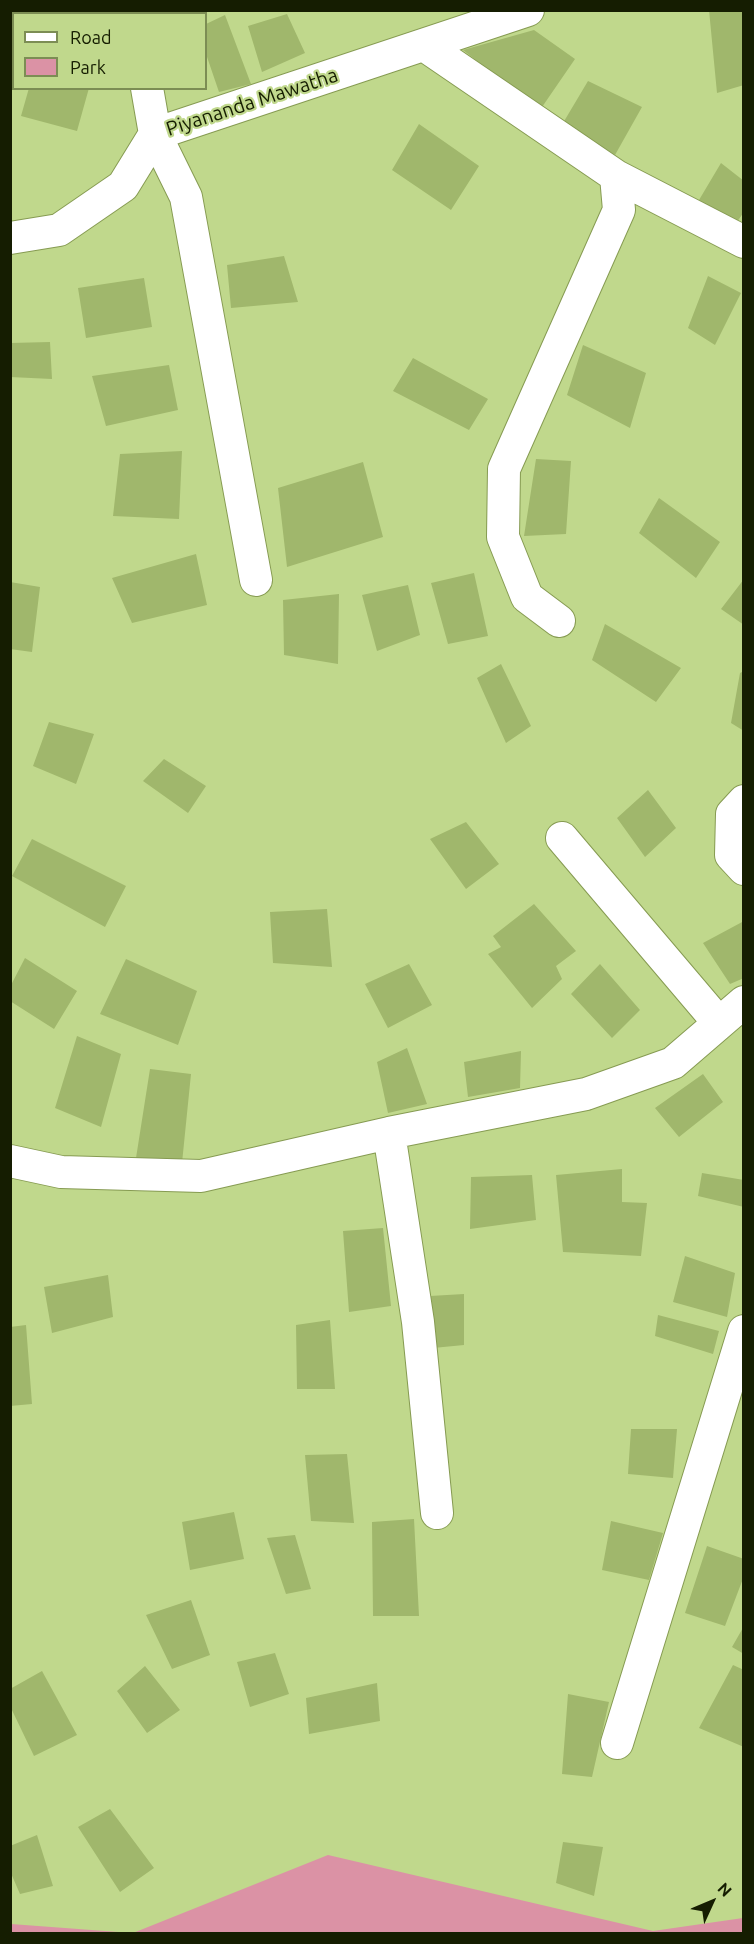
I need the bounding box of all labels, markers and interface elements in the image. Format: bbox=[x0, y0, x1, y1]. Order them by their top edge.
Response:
legend bbox=[12, 12, 207, 90]
text: Road bbox=[70, 27, 112, 47]
text: Park bbox=[70, 57, 106, 77]
street label: Piyananda Mawatha bbox=[163, 63, 341, 141]
north arrow bbox=[682, 1872, 742, 1932]
text: N bbox=[714, 1879, 736, 1900]

